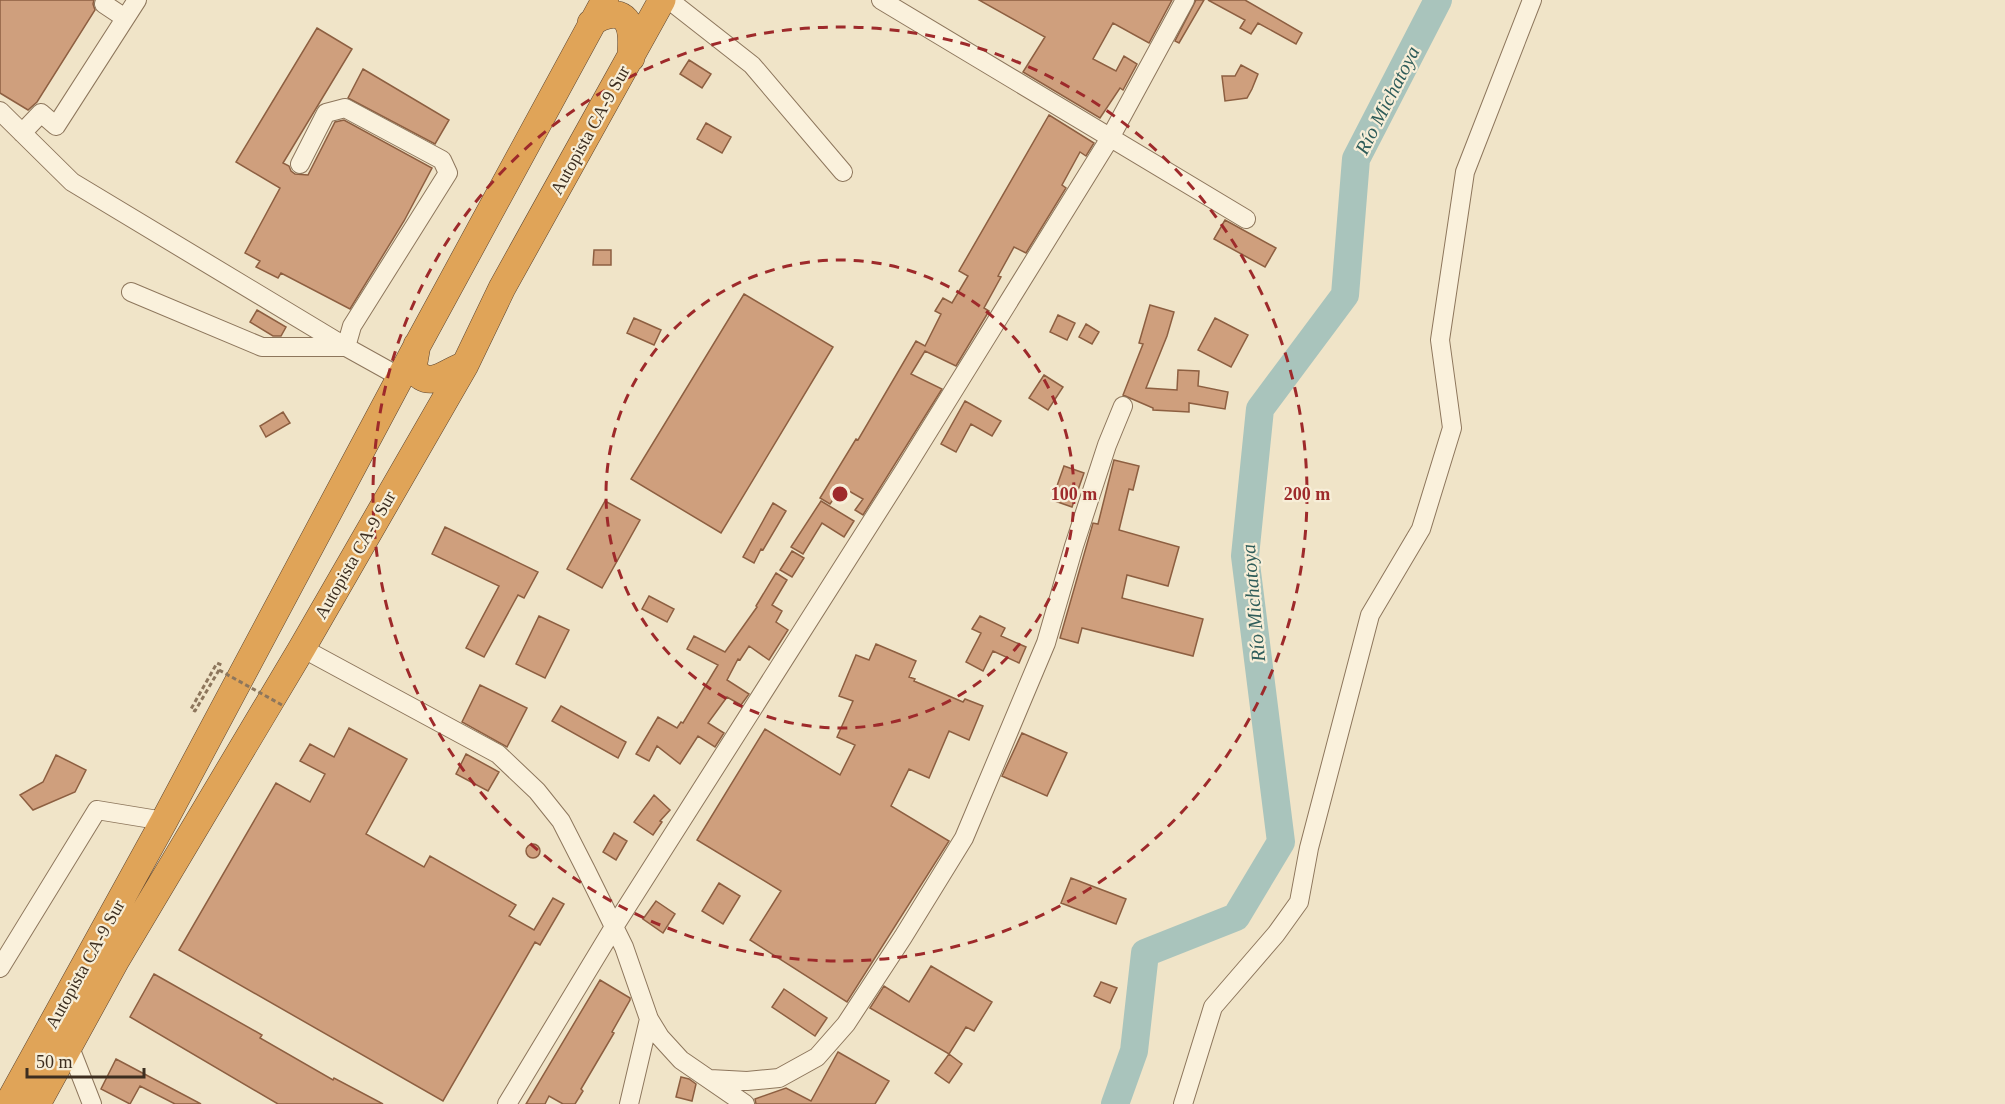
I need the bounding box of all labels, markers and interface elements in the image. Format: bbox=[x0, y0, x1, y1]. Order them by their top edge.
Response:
water label: Río Michatoya bbox=[1350, 42, 1425, 159]
street label: Autopista CA-9 Sur bbox=[546, 62, 634, 198]
centre of rings bbox=[830, 484, 850, 504]
text: 100 m bbox=[1051, 484, 1097, 504]
text: 200 m bbox=[1284, 484, 1330, 504]
street label: Autopista CA-9 Sur bbox=[310, 488, 400, 622]
water label: Río Michatoya bbox=[1237, 543, 1270, 664]
street label: Autopista CA-9 Sur bbox=[41, 896, 129, 1032]
scale bar bbox=[27, 1041, 144, 1079]
text: 50 m bbox=[36, 1052, 73, 1072]

